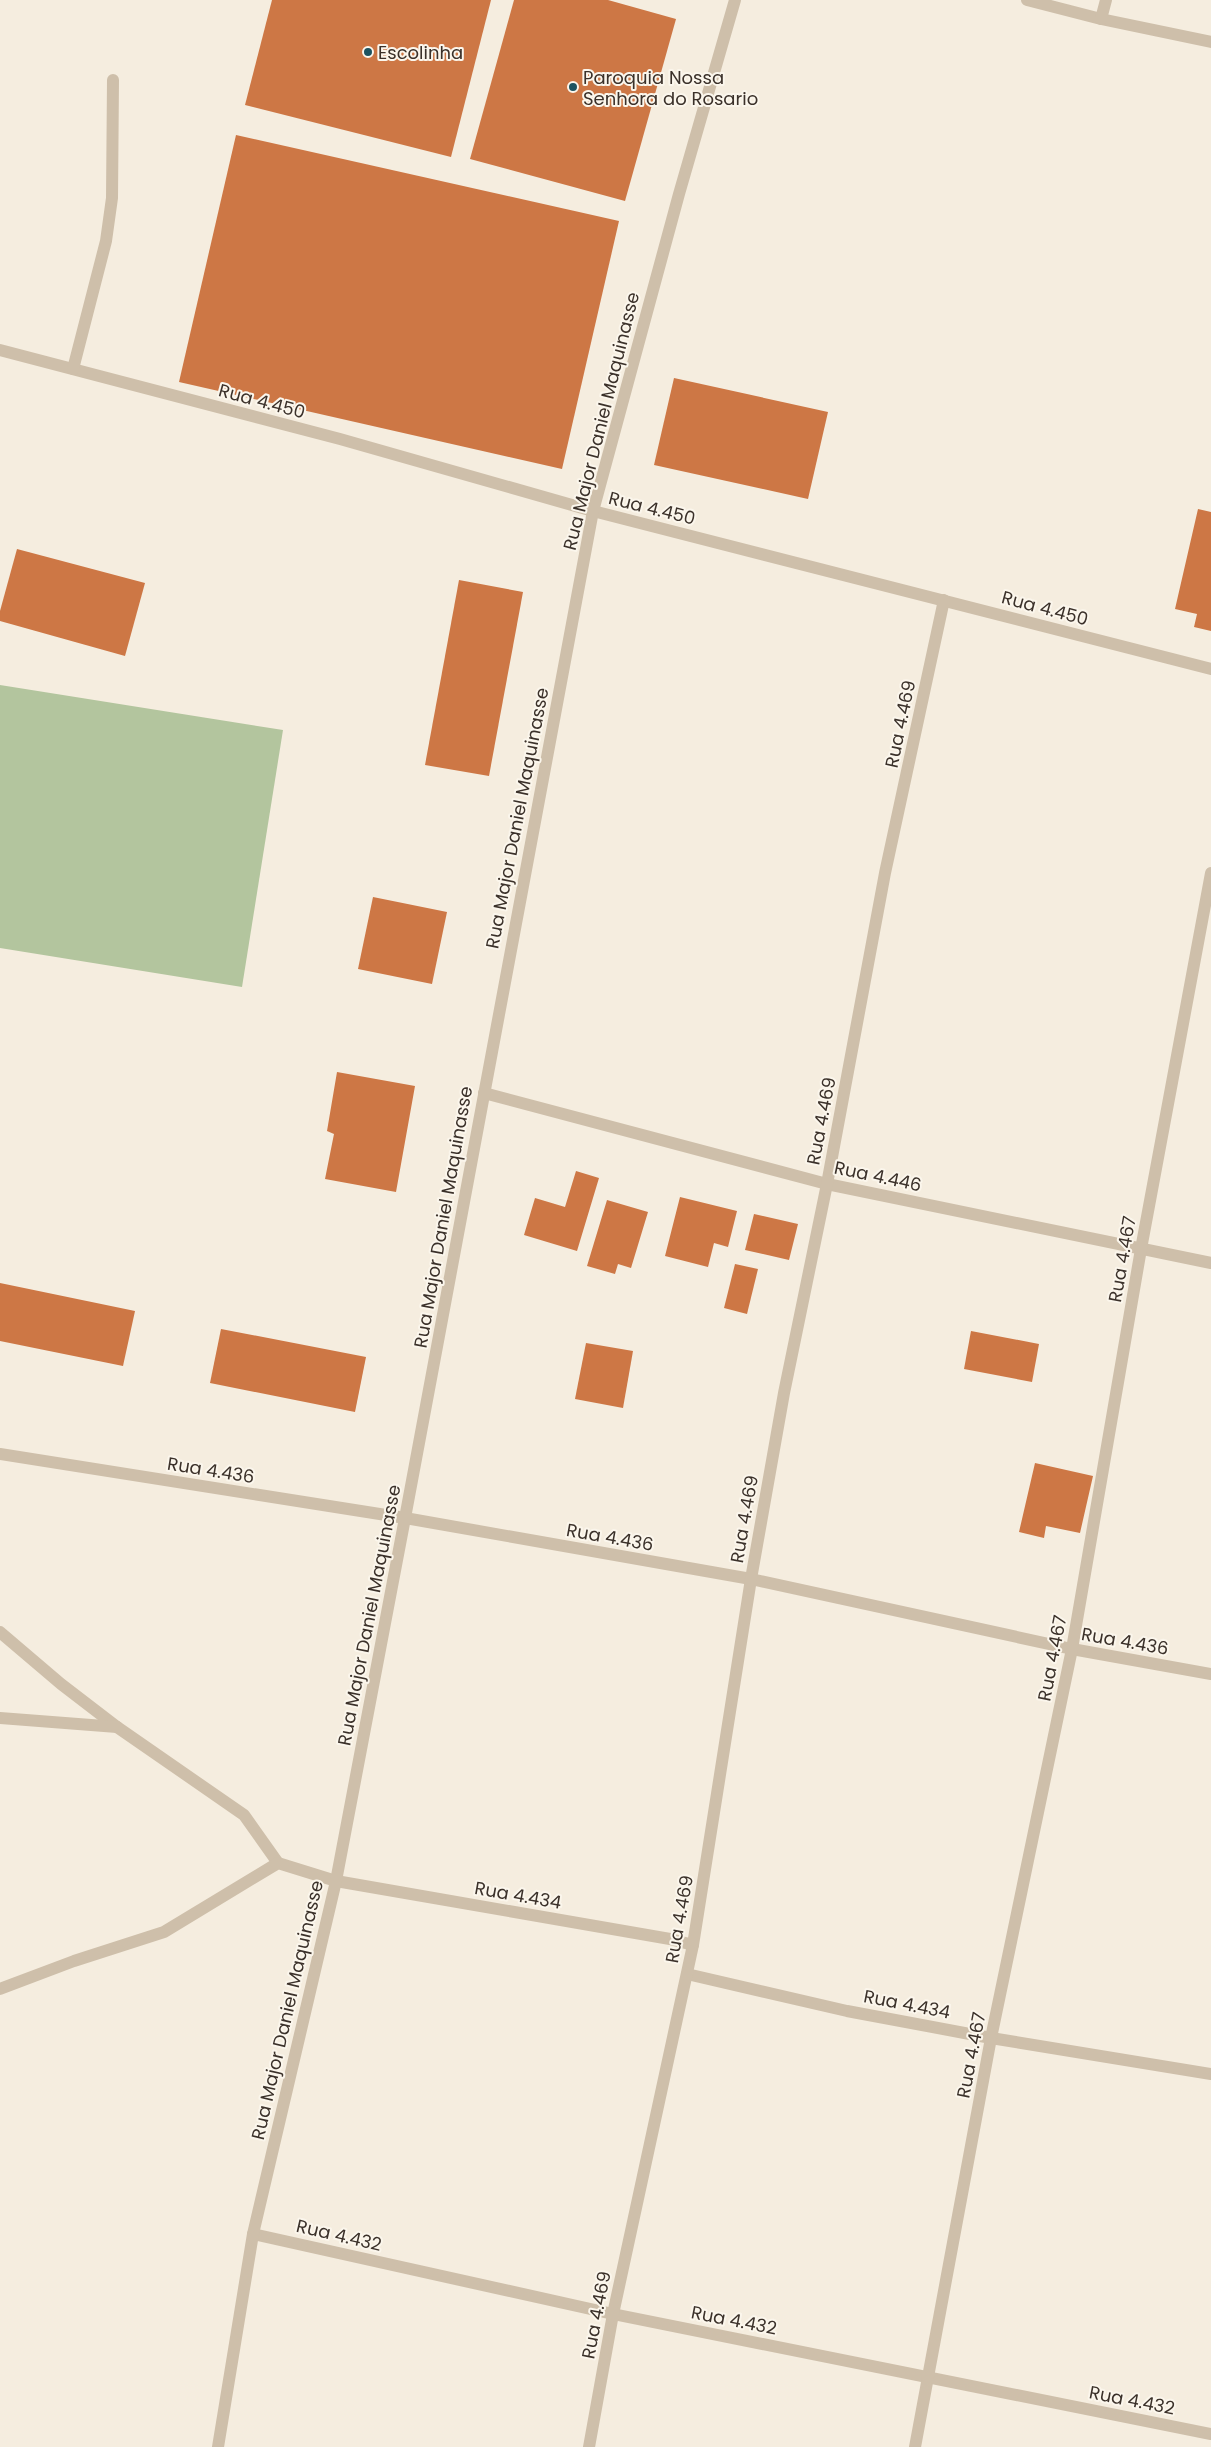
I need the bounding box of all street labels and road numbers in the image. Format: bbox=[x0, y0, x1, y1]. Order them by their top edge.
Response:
street label: Rua Major Daniel Maquinasse bbox=[557, 289, 645, 553]
street label: Rua 4.450 bbox=[216, 377, 308, 425]
street label: Rua 4.450 bbox=[606, 485, 698, 531]
street label: Rua 4.450 bbox=[999, 584, 1091, 632]
street label: Rua 4.469 bbox=[879, 678, 921, 770]
street label: Rua Major Daniel Maquinasse bbox=[479, 685, 555, 951]
street label: Rua 4.469 bbox=[800, 1075, 842, 1167]
street label: Rua Major Daniel Maquinasse bbox=[408, 1084, 478, 1350]
street label: Rua 4.446 bbox=[832, 1155, 924, 1197]
street label: Rua 4.467 bbox=[1102, 1214, 1142, 1304]
street label: Rua 4.436 bbox=[166, 1451, 256, 1489]
street label: Rua 4.469 bbox=[724, 1473, 764, 1565]
street label: Rua Major Daniel Maquinasse bbox=[331, 1482, 407, 1748]
street label: Rua 4.436 bbox=[565, 1517, 655, 1557]
street label: Rua 4.467 bbox=[1031, 1613, 1073, 1703]
street label: Rua 4.436 bbox=[1080, 1621, 1170, 1661]
street label: Rua 4.469 bbox=[659, 1873, 699, 1965]
street label: Rua 4.434 bbox=[473, 1875, 563, 1915]
street label: Rua Major Daniel Maquinasse bbox=[245, 1878, 329, 2142]
street label: Rua 4.434 bbox=[862, 1983, 952, 2025]
street label: Rua 4.467 bbox=[950, 2010, 992, 2100]
street label: Rua 4.432 bbox=[294, 2213, 384, 2257]
street label: Rua 4.469 bbox=[575, 2269, 617, 2361]
street label: Rua 4.432 bbox=[689, 2299, 779, 2341]
street label: Rua 4.432 bbox=[1087, 2379, 1177, 2421]

